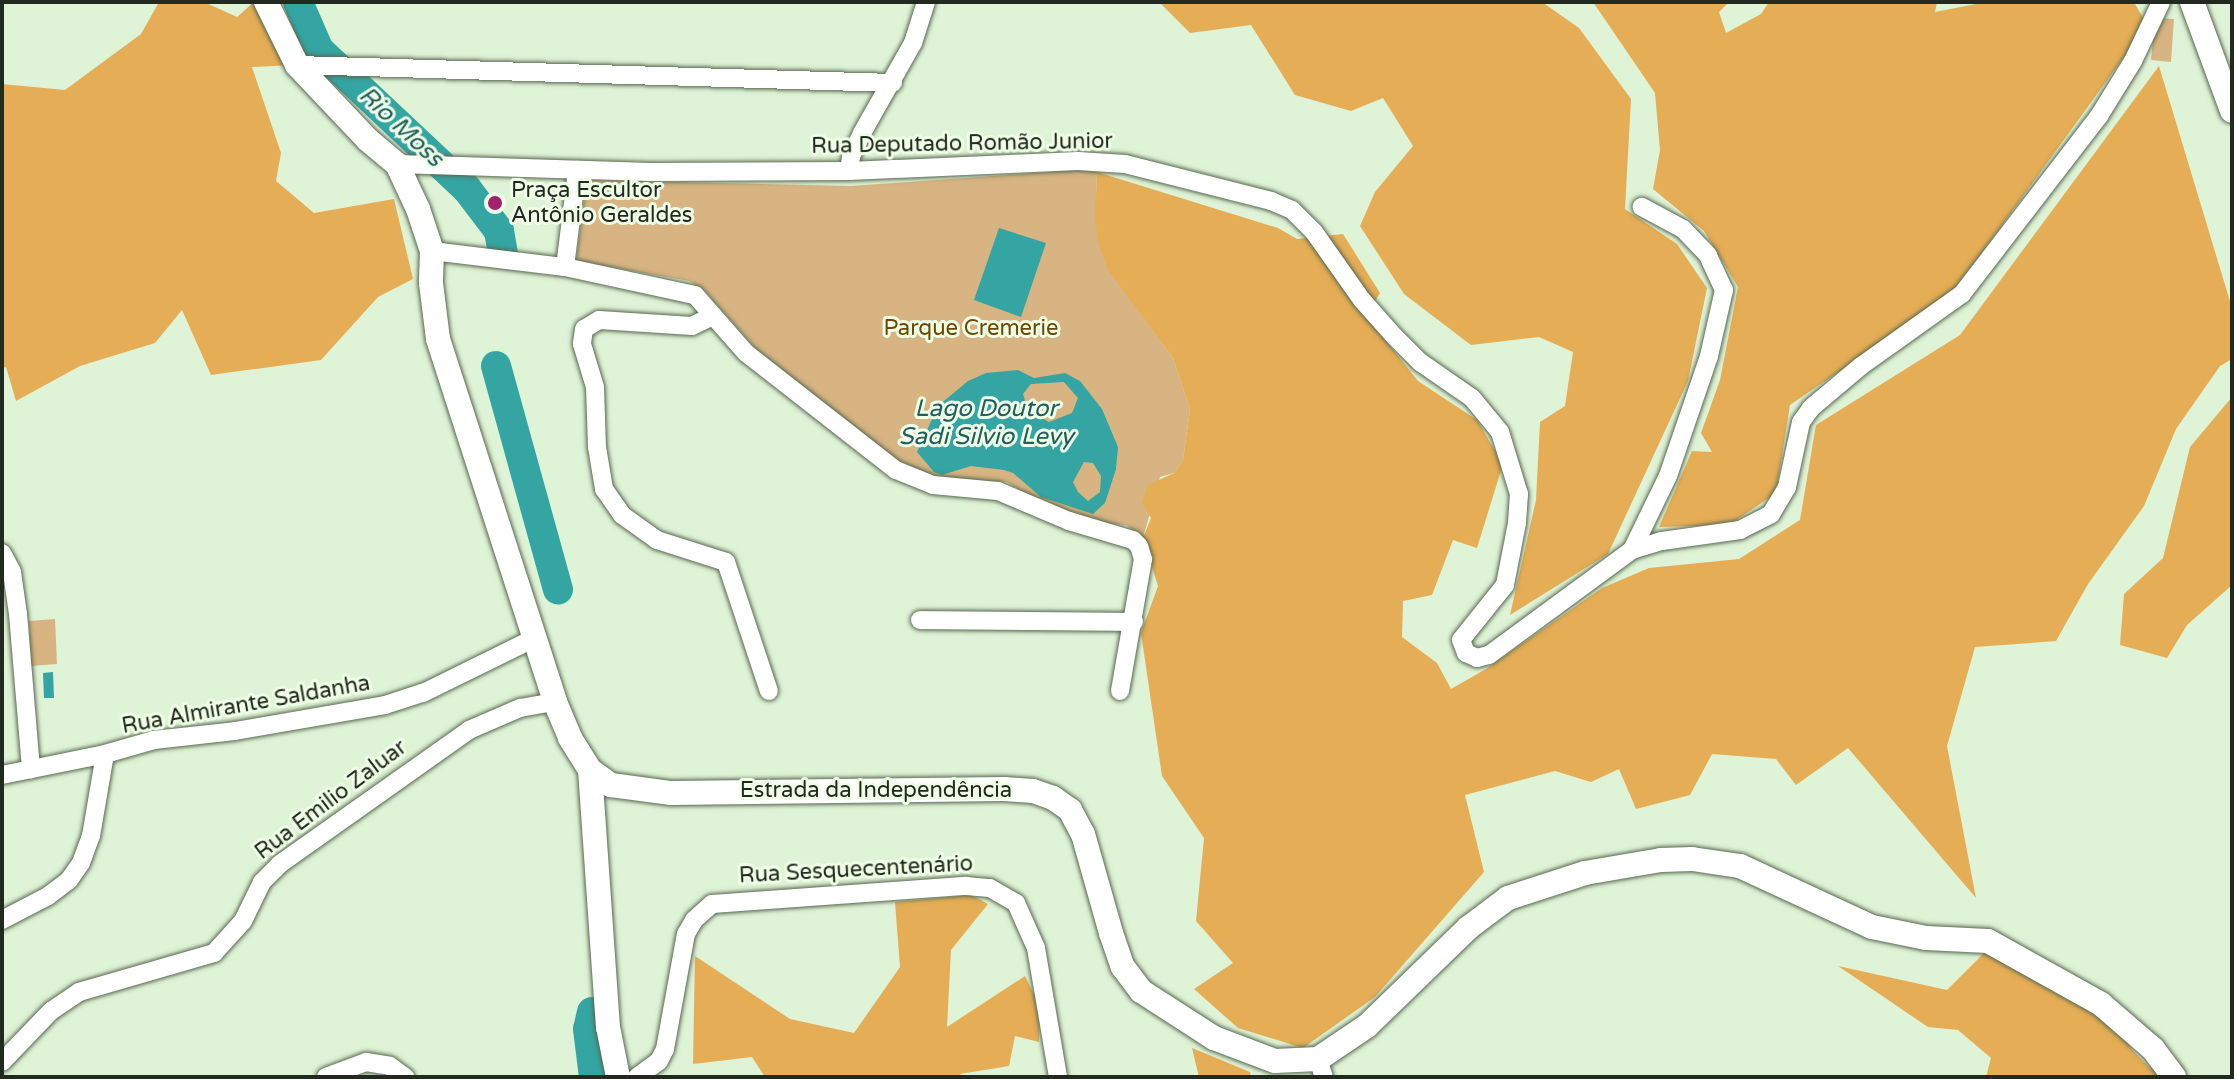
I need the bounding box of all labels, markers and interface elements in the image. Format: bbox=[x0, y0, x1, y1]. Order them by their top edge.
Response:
water label: Rio Moss bbox=[353, 81, 449, 173]
street label: Rua Deputado Romão Junior bbox=[811, 128, 1113, 160]
place label: Praça Escultor Antônio Geraldes bbox=[511, 177, 692, 228]
marker: Praça Escultor Antônio Geraldes bbox=[486, 194, 504, 212]
park label: Parque Cremerie bbox=[884, 316, 1058, 342]
water label: Lago Doutor Sadi Silvio Levy bbox=[899, 395, 1073, 451]
street label: Rua Almirante Saldanha bbox=[120, 670, 372, 740]
street label: Rua Emilio Zaluar bbox=[250, 734, 412, 866]
street label: Estrada da Independência bbox=[740, 778, 1012, 804]
street label: Rua Sesquecentenário bbox=[738, 851, 974, 889]

